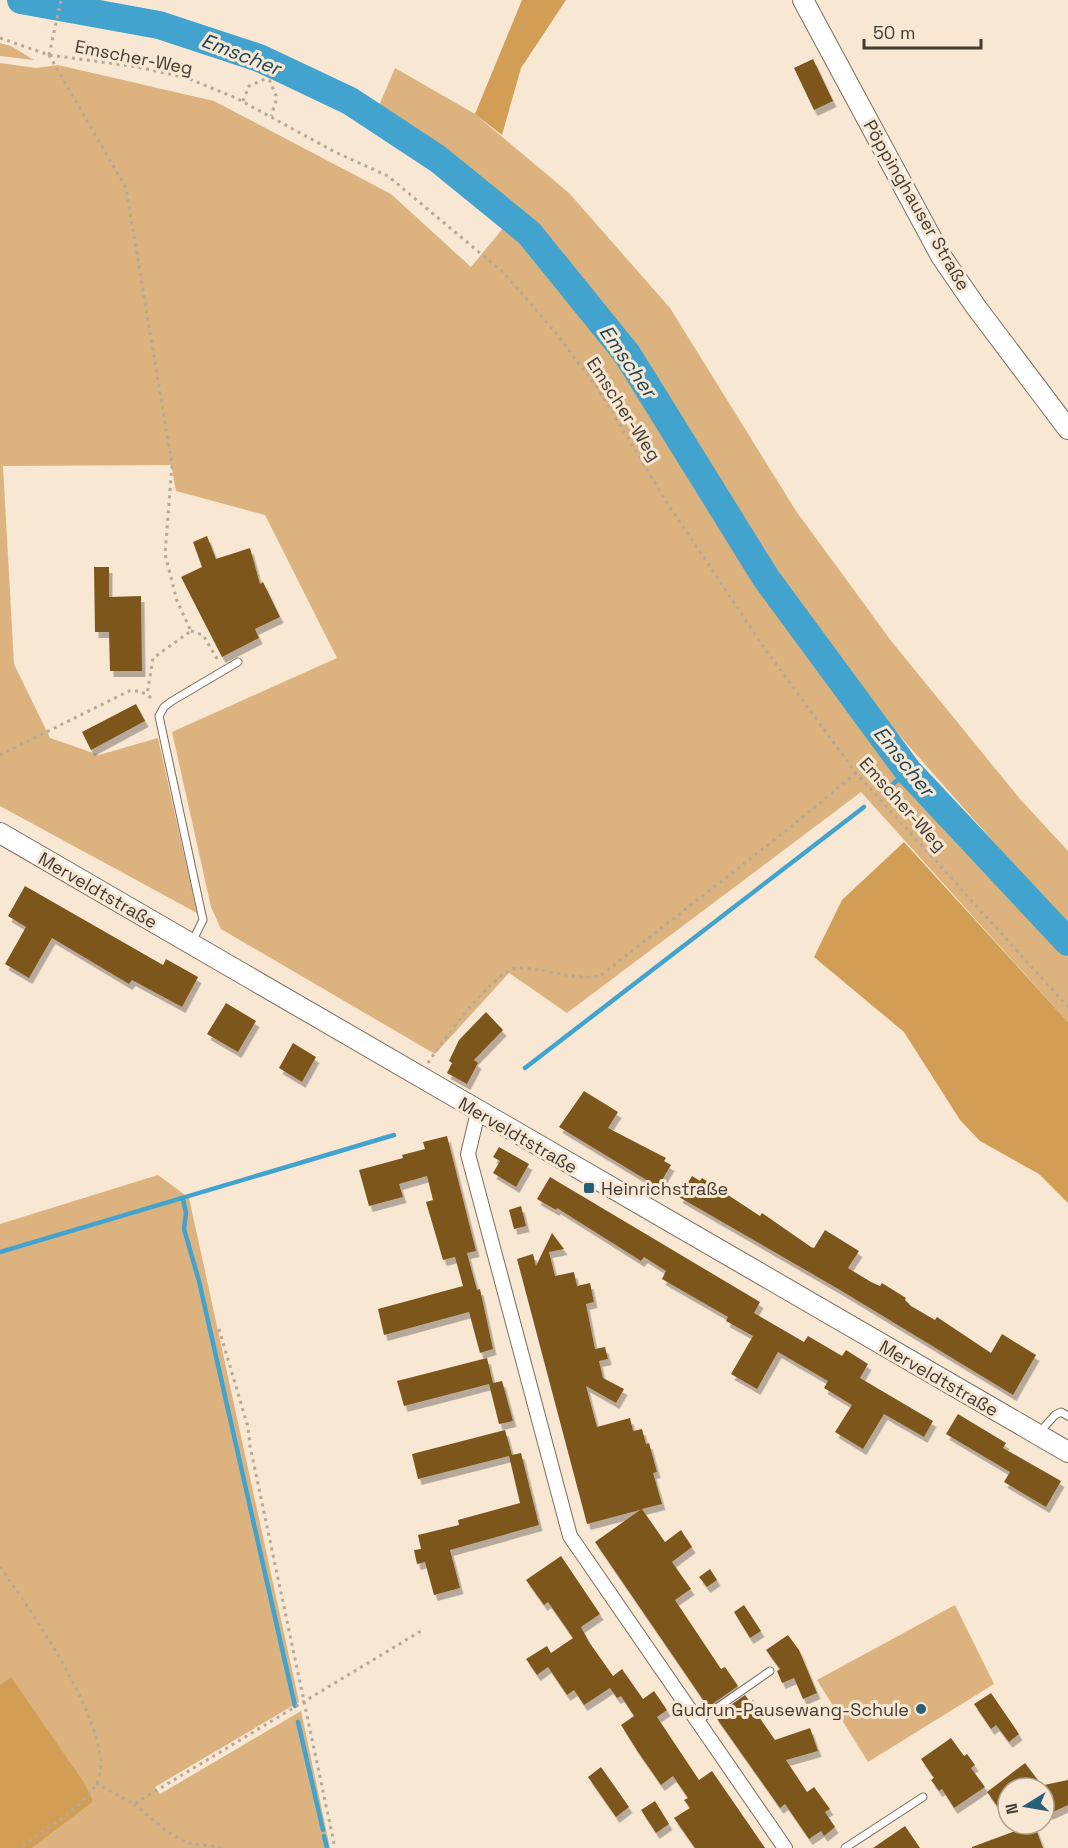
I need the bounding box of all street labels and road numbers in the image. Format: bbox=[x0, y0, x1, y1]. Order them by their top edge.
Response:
street label: Emscher-Weg bbox=[73, 34, 195, 80]
street label: Pöppinghauser Straße bbox=[859, 115, 975, 295]
street label: Emscher-Weg bbox=[582, 353, 666, 465]
street label: Emscher-Weg bbox=[854, 752, 952, 856]
street label: Merveldtstraße bbox=[34, 847, 162, 933]
street label: Merveldtstraße bbox=[454, 1092, 582, 1178]
street label: Merveldtstraße bbox=[875, 1335, 1003, 1421]

